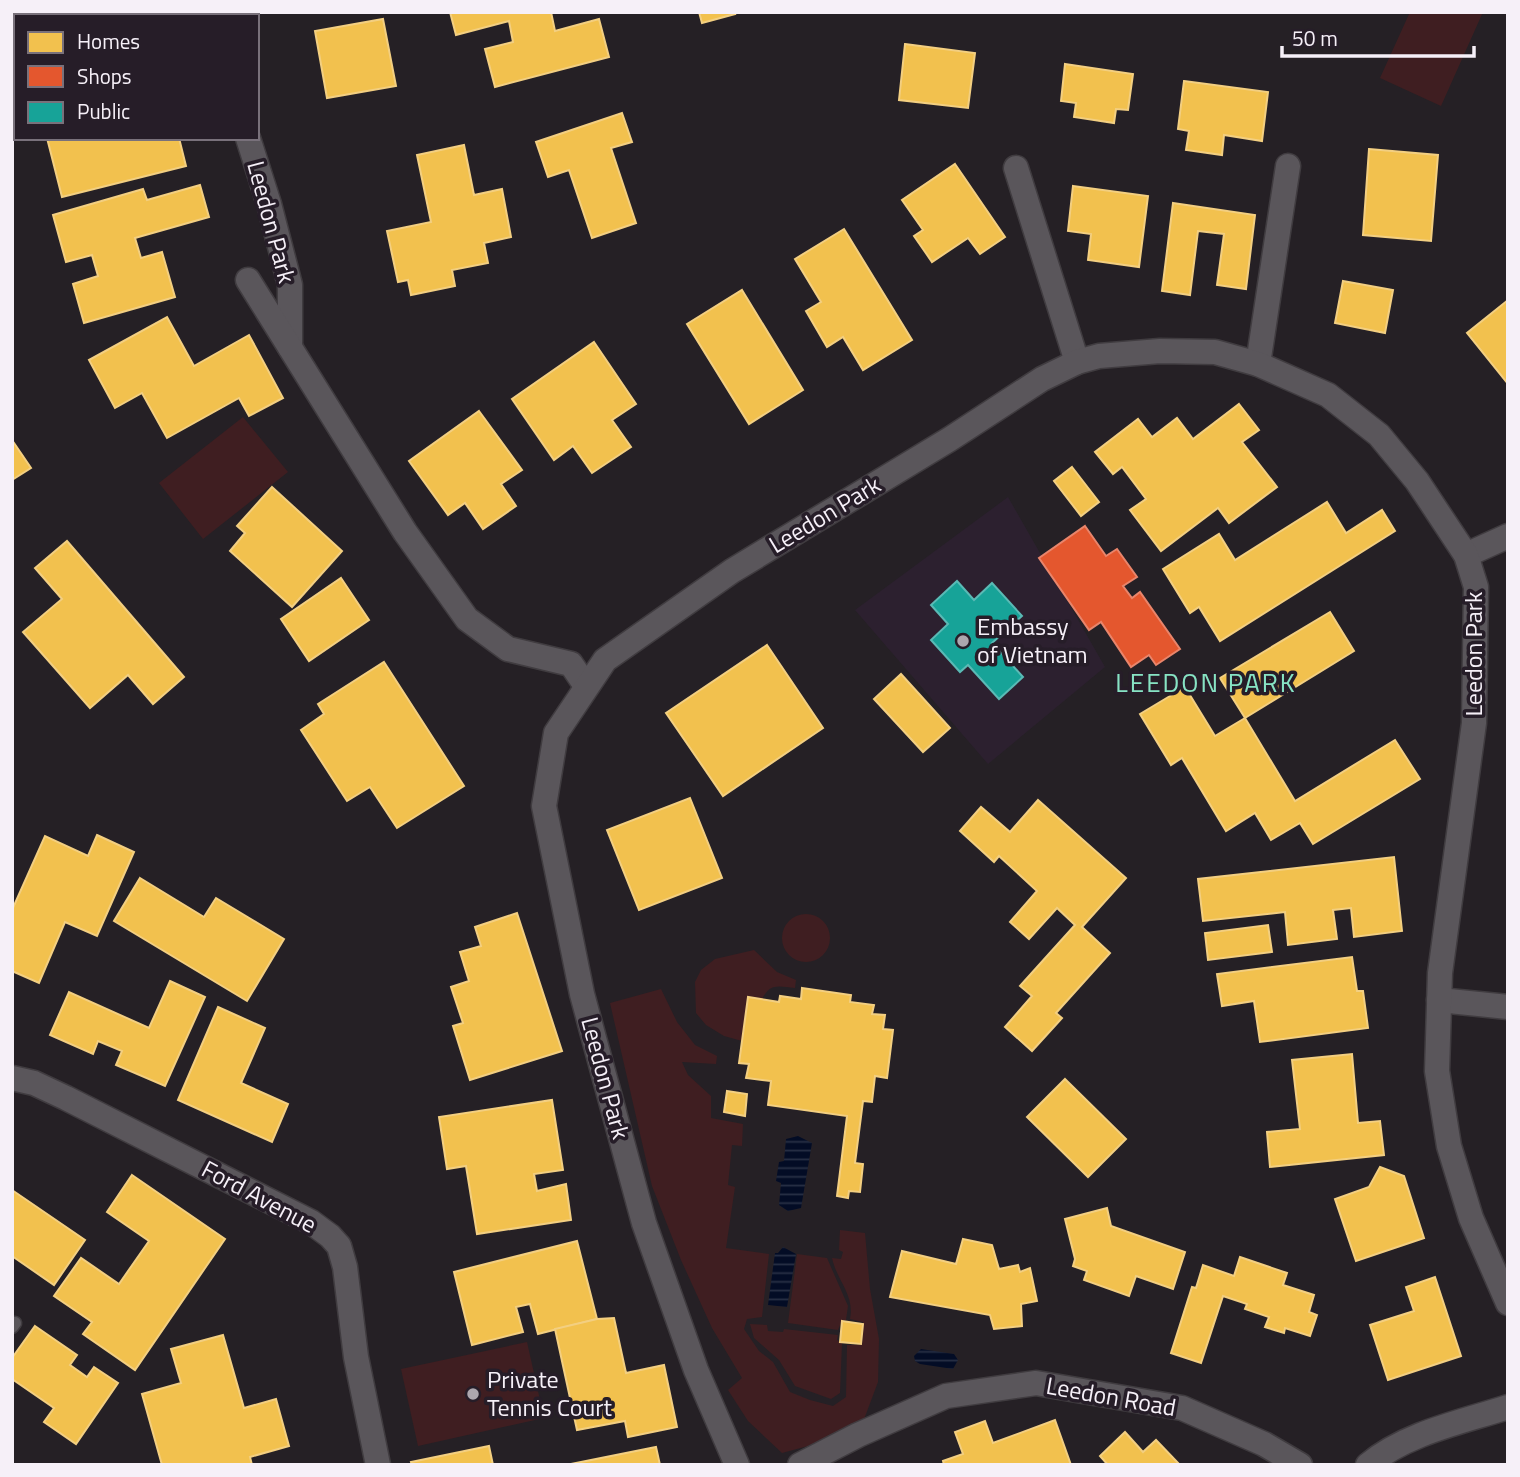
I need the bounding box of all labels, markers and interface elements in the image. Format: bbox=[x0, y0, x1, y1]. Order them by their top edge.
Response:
legend bbox=[14, 14, 259, 140]
scale bar bbox=[1282, 14, 1474, 58]
text: 50 m bbox=[1292, 22, 1338, 54]
text: Homes bbox=[77, 25, 140, 57]
text: Shops bbox=[77, 60, 132, 92]
text: Public bbox=[77, 95, 130, 127]
street label: Leedon Park bbox=[238, 157, 306, 287]
street label: Leedon Park bbox=[762, 466, 888, 562]
street label: Leedon Park bbox=[1455, 591, 1491, 717]
place label: Embassy of Vietnam bbox=[977, 608, 1088, 672]
marker: Embassy of Vietnam bbox=[955, 633, 971, 649]
district label: LEEDON PARK bbox=[1115, 663, 1297, 702]
street label: Leedon Park bbox=[572, 1013, 640, 1143]
street label: Ford Avenue bbox=[195, 1151, 324, 1242]
place label: Private Tennis Court bbox=[487, 1361, 613, 1425]
street label: Leedon Road bbox=[1043, 1367, 1179, 1425]
marker: Private Tennis Court bbox=[465, 1386, 481, 1402]

